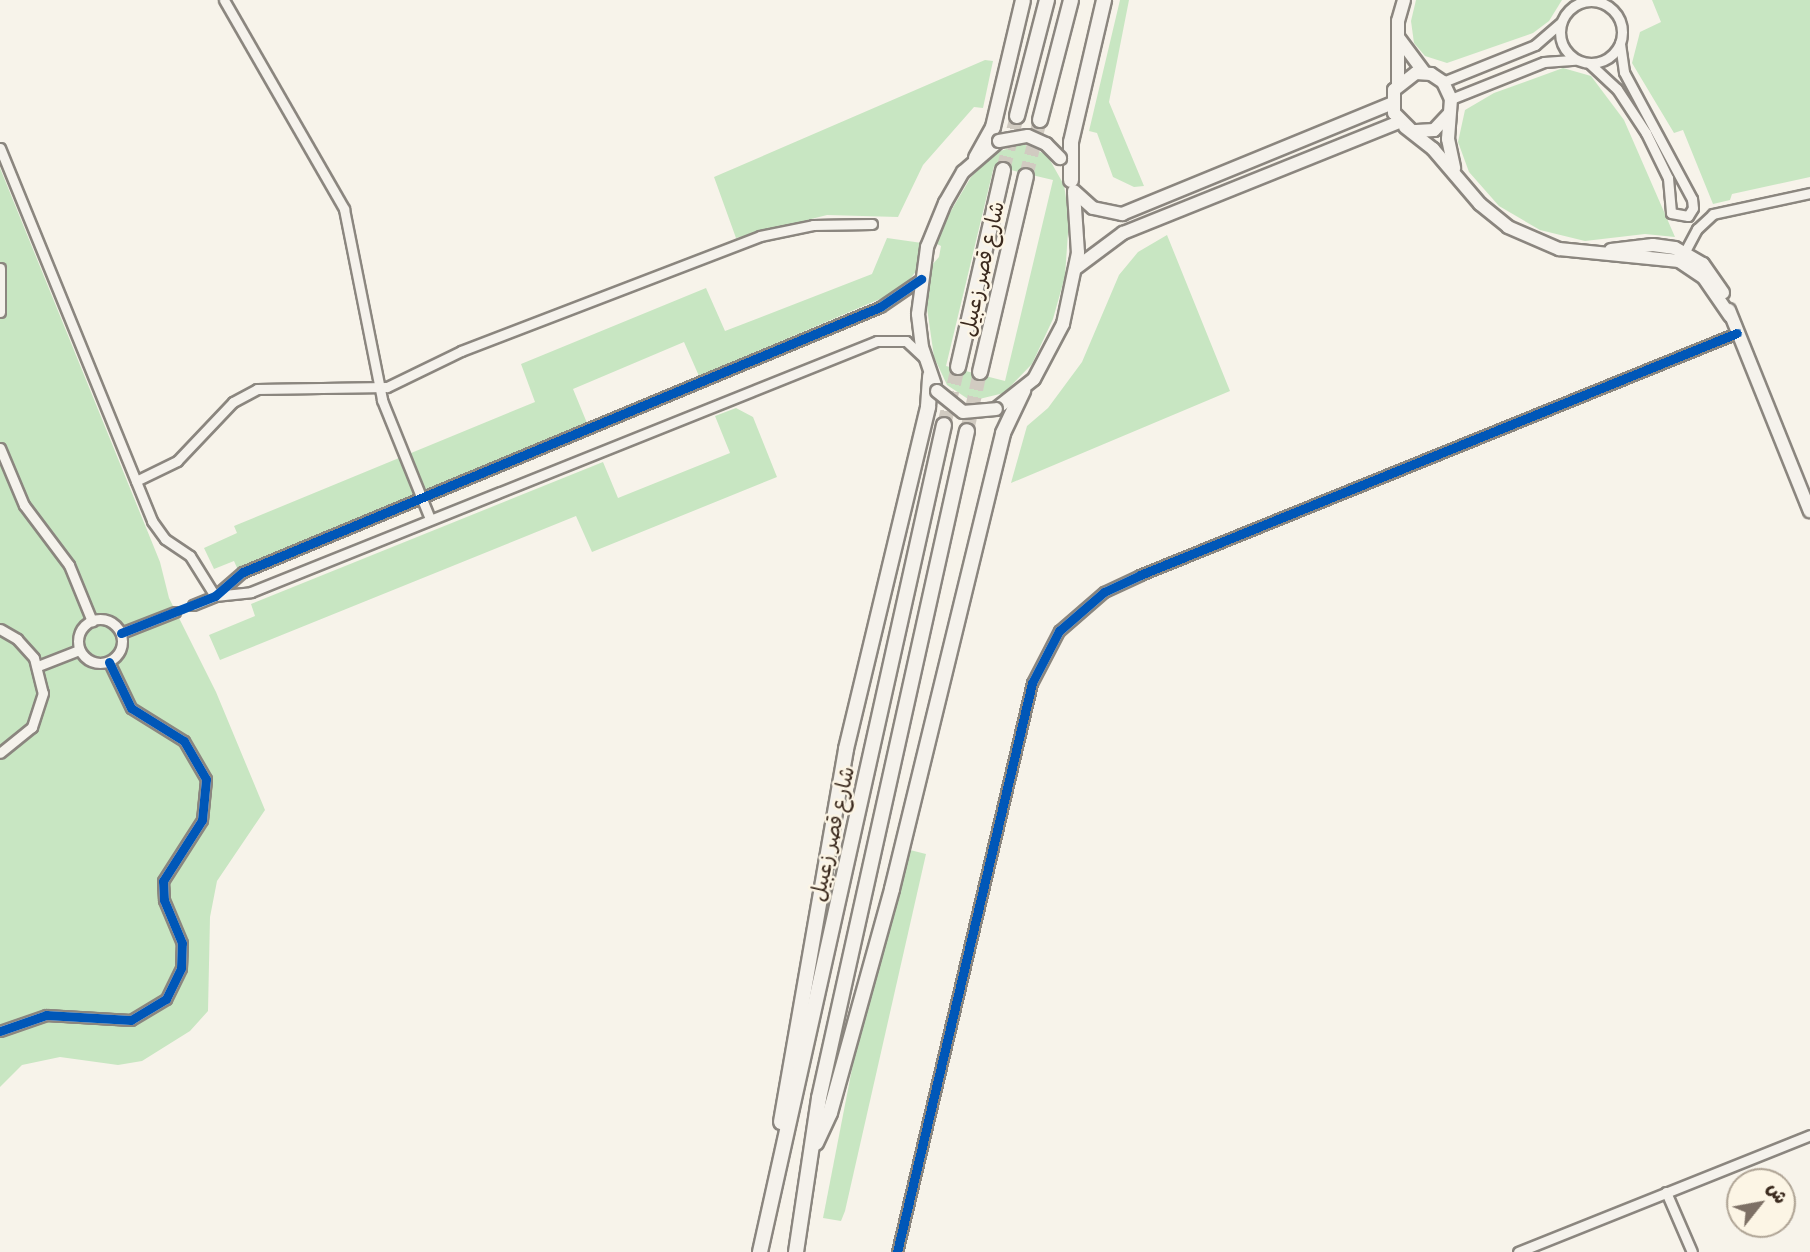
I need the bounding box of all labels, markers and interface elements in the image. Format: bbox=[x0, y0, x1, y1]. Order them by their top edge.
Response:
street label: شارع قصر زعبيل bbox=[955, 199, 1011, 339]
street label: شارع قصر زعبيل bbox=[805, 764, 861, 904]
north arrow bbox=[1726, 1168, 1796, 1238]
text: ش bbox=[1762, 1178, 1793, 1208]

